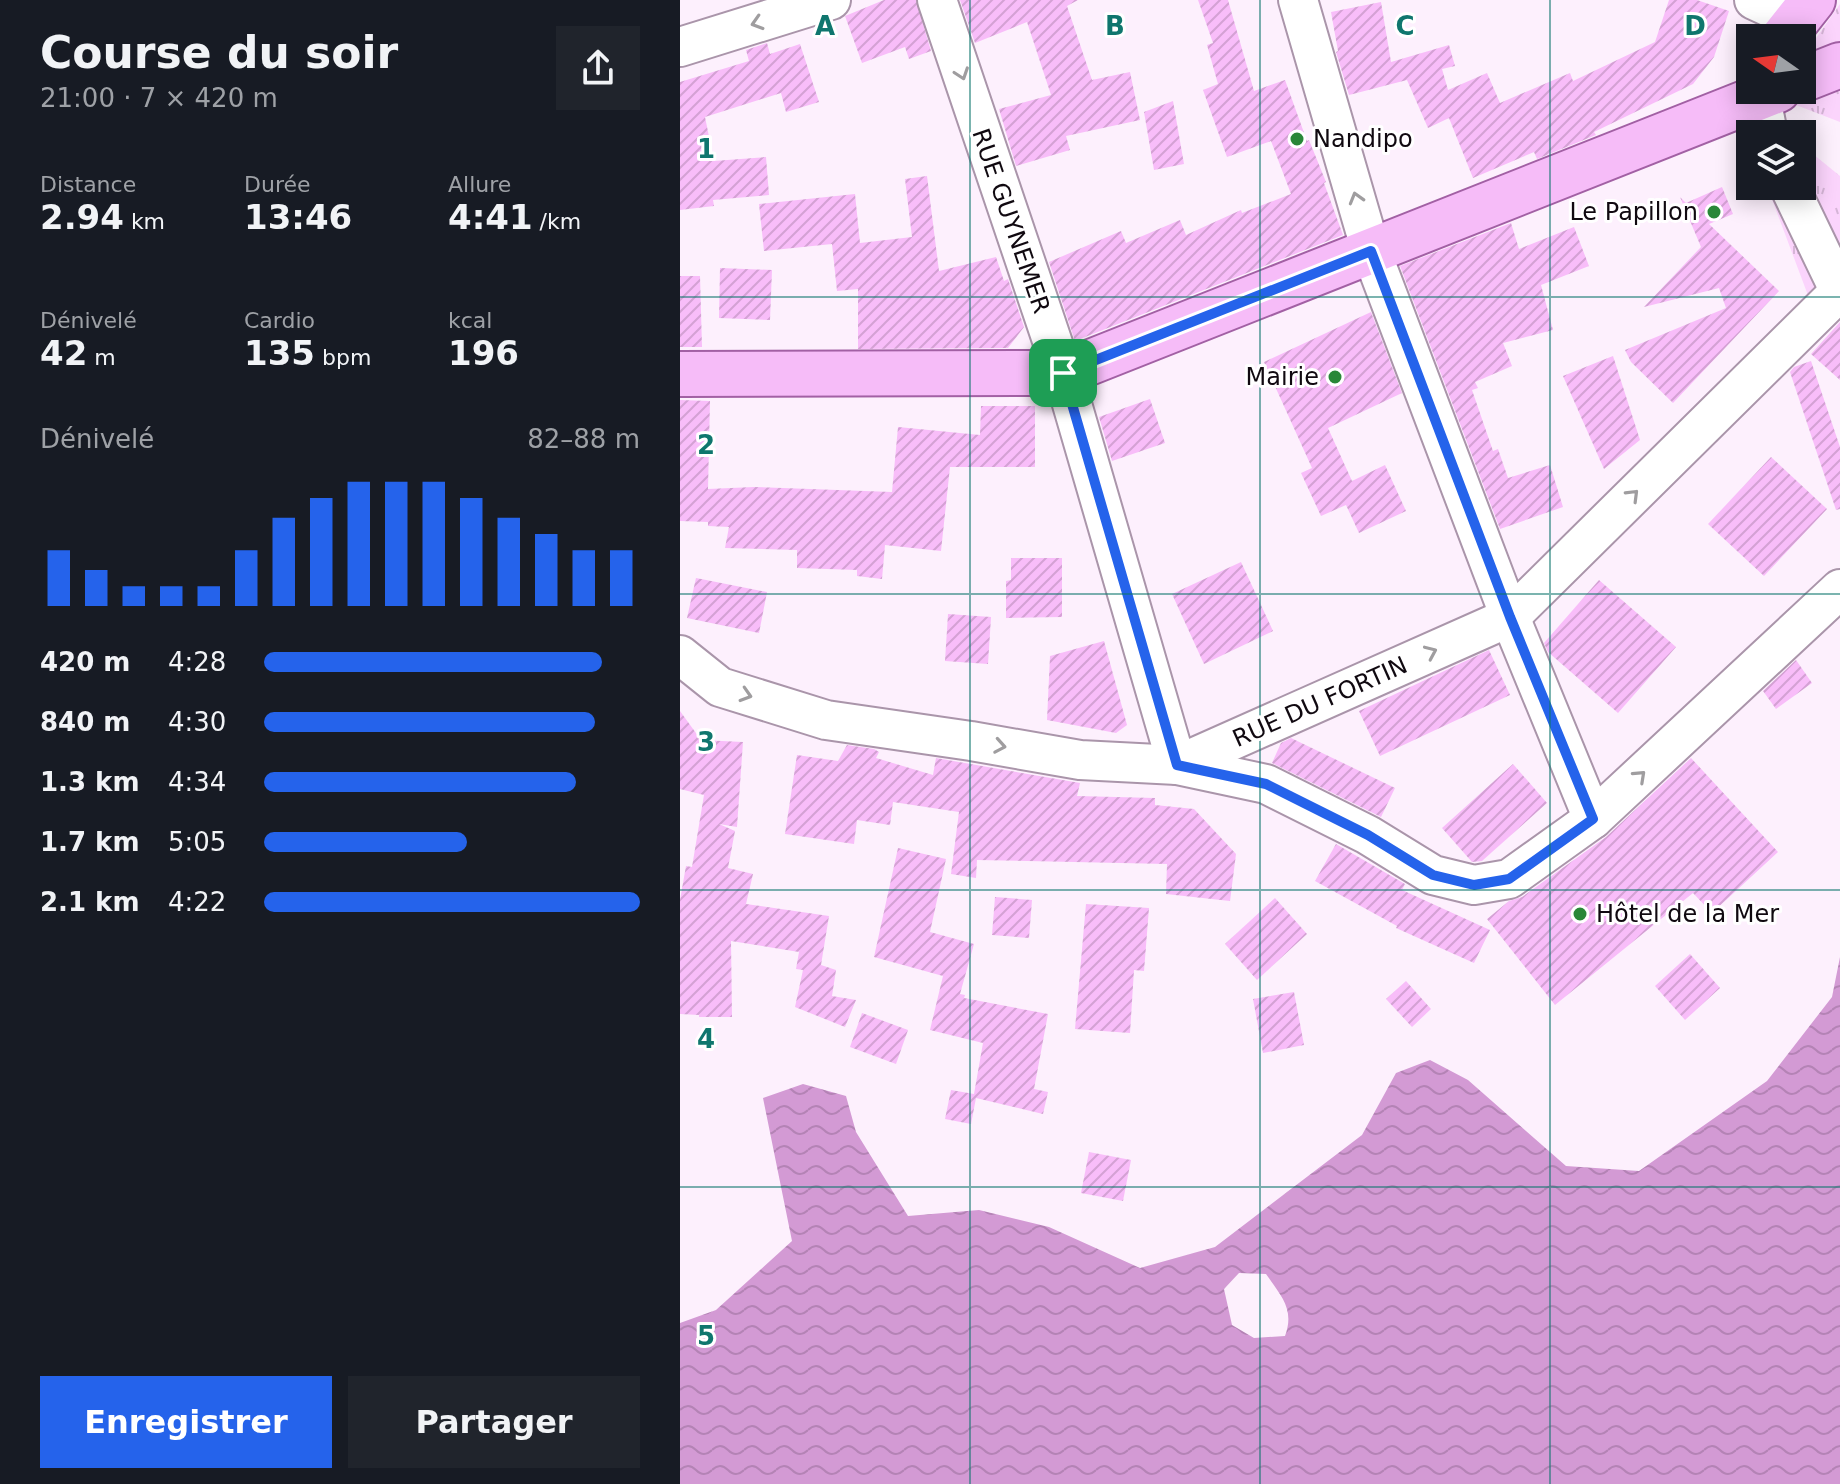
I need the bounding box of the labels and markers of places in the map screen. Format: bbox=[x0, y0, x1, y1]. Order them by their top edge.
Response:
place label: Nandipo bbox=[1313, 125, 1413, 153]
marker: Nandipo bbox=[1288, 130, 1306, 148]
place label: Le Papillon bbox=[1569, 198, 1698, 226]
marker: Le Papillon bbox=[1705, 203, 1723, 221]
pin bbox=[1029, 339, 1097, 407]
place label: Mairie bbox=[1246, 363, 1319, 391]
marker: Mairie bbox=[1326, 368, 1344, 386]
place label: Hôtel de la Mer bbox=[1596, 900, 1779, 928]
marker: Hôtel de la Mer bbox=[1571, 905, 1589, 923]

